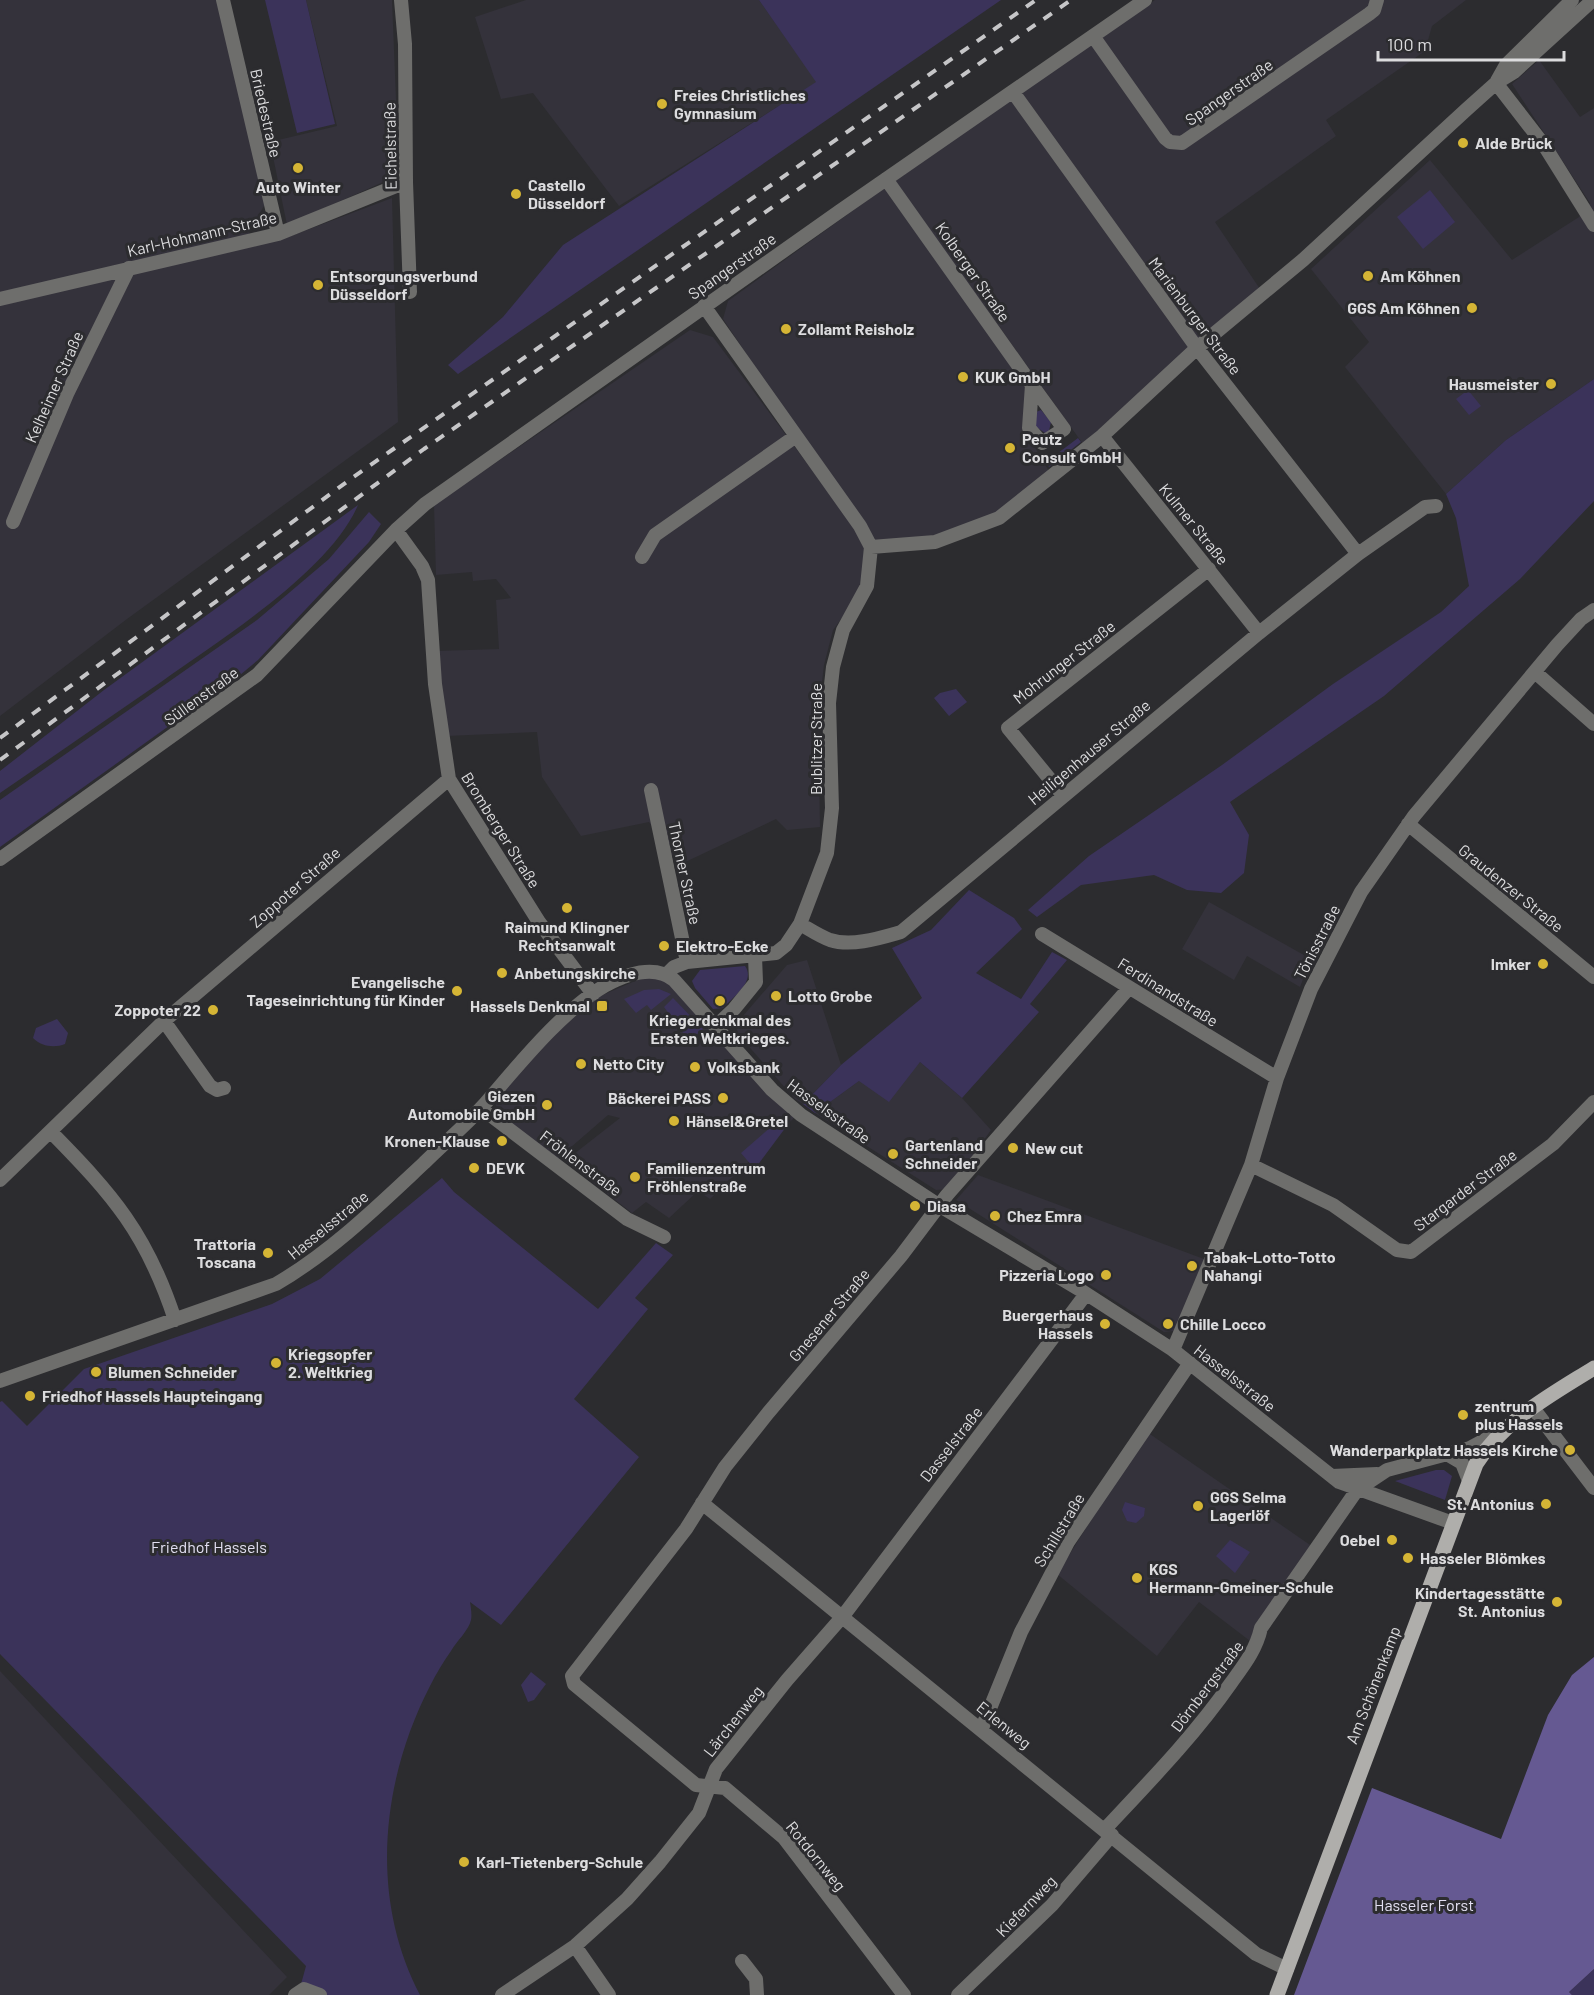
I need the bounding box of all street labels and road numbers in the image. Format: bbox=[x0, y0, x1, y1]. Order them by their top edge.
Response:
street label: Spangerstraße bbox=[1181, 54, 1276, 129]
street label: Briedestraße bbox=[247, 67, 286, 159]
street label: Eichelstraße bbox=[379, 102, 400, 190]
street label: Karl-Hohmann-Straße bbox=[125, 207, 279, 260]
street label: Kolberger Straße bbox=[932, 218, 1015, 325]
street label: Spangerstraße bbox=[684, 228, 779, 303]
street label: Marienburger Straße bbox=[1145, 253, 1246, 378]
street label: Kelheimer Straße bbox=[20, 328, 87, 446]
street label: Kulmer Straße bbox=[1156, 479, 1233, 568]
street label: Mohrunger Straße bbox=[1009, 616, 1119, 707]
street label: Süllenstraße bbox=[160, 662, 242, 729]
street label: Bublitzer Straße bbox=[806, 683, 825, 795]
street label: Heiligenhauser Straße bbox=[1024, 695, 1154, 808]
street label: Bromberger Straße bbox=[458, 768, 545, 891]
street label: Thorner Straße bbox=[665, 820, 706, 926]
street label: Graudenzer Straße bbox=[1455, 839, 1568, 936]
street label: Zoppoter Straße bbox=[246, 842, 344, 931]
street label: Tönisstraße bbox=[1290, 901, 1344, 982]
street label: Ferdinandstraße bbox=[1115, 953, 1222, 1030]
street label: Hasselsstraße bbox=[784, 1074, 875, 1147]
street label: Fröhlenstraße bbox=[537, 1126, 626, 1200]
street label: Stargarder Straße bbox=[1409, 1145, 1520, 1235]
street label: Hasselsstraße bbox=[283, 1186, 372, 1263]
street label: Gnesener Straße bbox=[784, 1264, 873, 1365]
street label: Hasselsstraße bbox=[1191, 1340, 1280, 1415]
street label: Dasselstraße bbox=[915, 1402, 986, 1485]
street label: Schillstraße bbox=[1029, 1489, 1088, 1570]
street label: Am Schönenkamp bbox=[1341, 1623, 1404, 1746]
street label: Dörnbergstraße bbox=[1166, 1636, 1247, 1735]
street label: Lärchenweg bbox=[699, 1681, 766, 1760]
street label: Erlenweg bbox=[973, 1697, 1035, 1752]
street label: Rotdornweg bbox=[783, 1817, 850, 1894]
street label: Kiefernweg bbox=[992, 1871, 1060, 1940]

